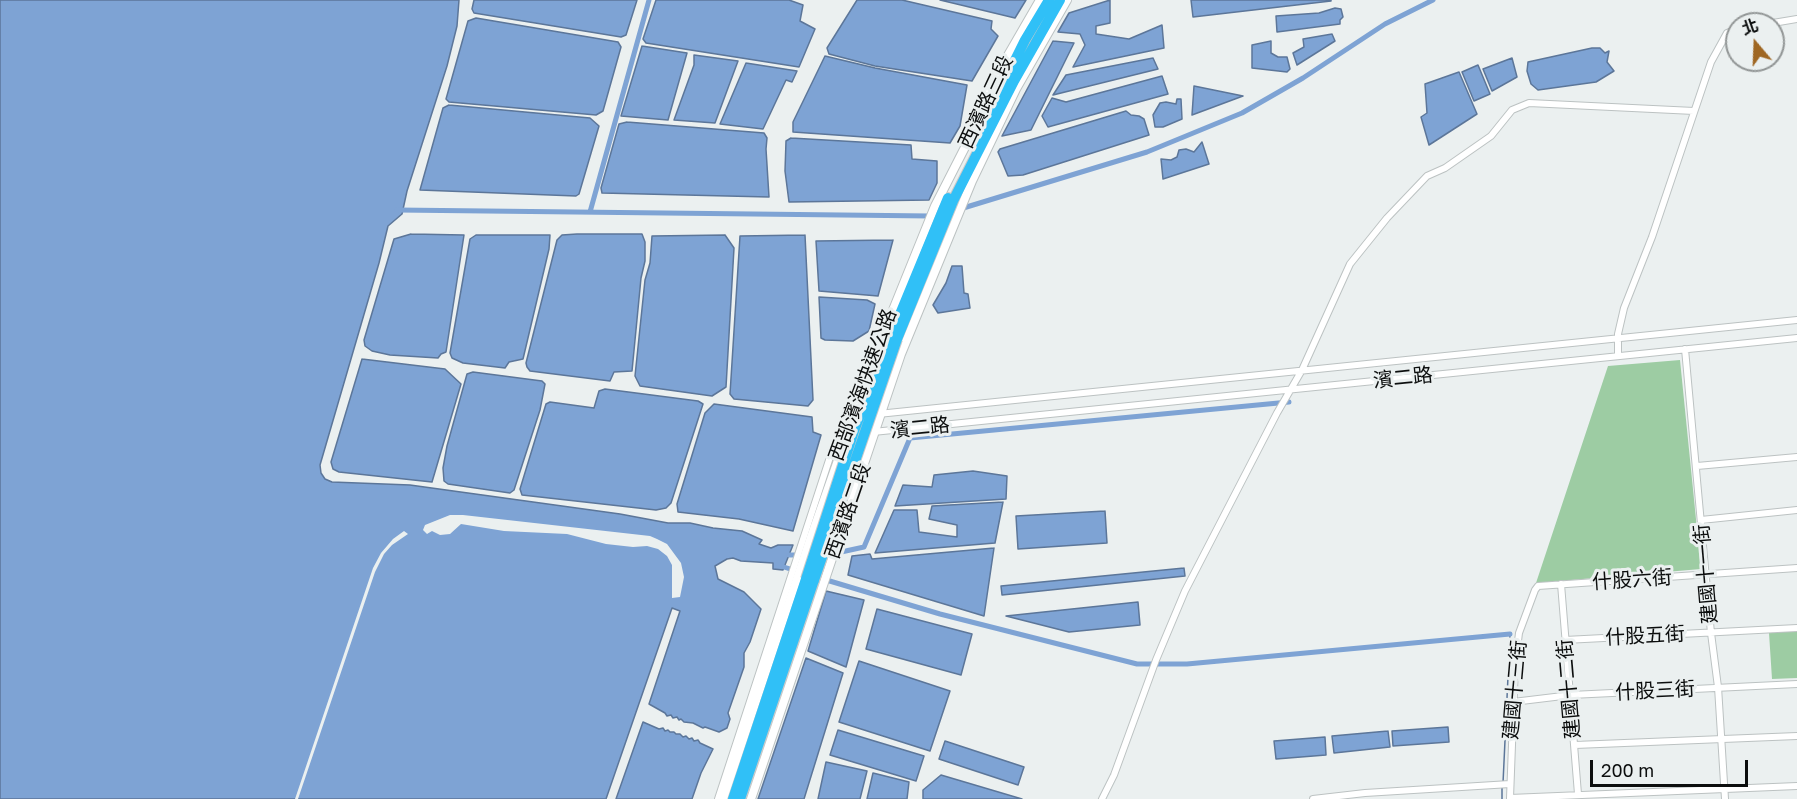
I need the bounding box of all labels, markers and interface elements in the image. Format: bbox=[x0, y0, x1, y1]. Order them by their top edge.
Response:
north arrow bbox=[1725, 12, 1785, 72]
text: 北 bbox=[1739, 15, 1761, 39]
street label: 西濱路三段 bbox=[954, 52, 1018, 152]
street label: 西部濱海快速公路 bbox=[824, 306, 902, 464]
street label: 濱二路 bbox=[1372, 363, 1434, 393]
street label: 濱二路 bbox=[889, 413, 951, 443]
street label: 西濱路二段 bbox=[820, 460, 876, 562]
street label: 建國十一街 bbox=[1690, 523, 1722, 625]
street label: 什股六街 bbox=[1591, 565, 1673, 595]
street label: 什股五街 bbox=[1604, 622, 1686, 650]
street label: 建國十二街 bbox=[1553, 638, 1585, 740]
street label: 建國十三街 bbox=[1499, 639, 1531, 741]
street label: 什股三街 bbox=[1614, 677, 1696, 705]
scale bar bbox=[1593, 748, 1750, 786]
text: 200 m bbox=[1601, 759, 1654, 781]

